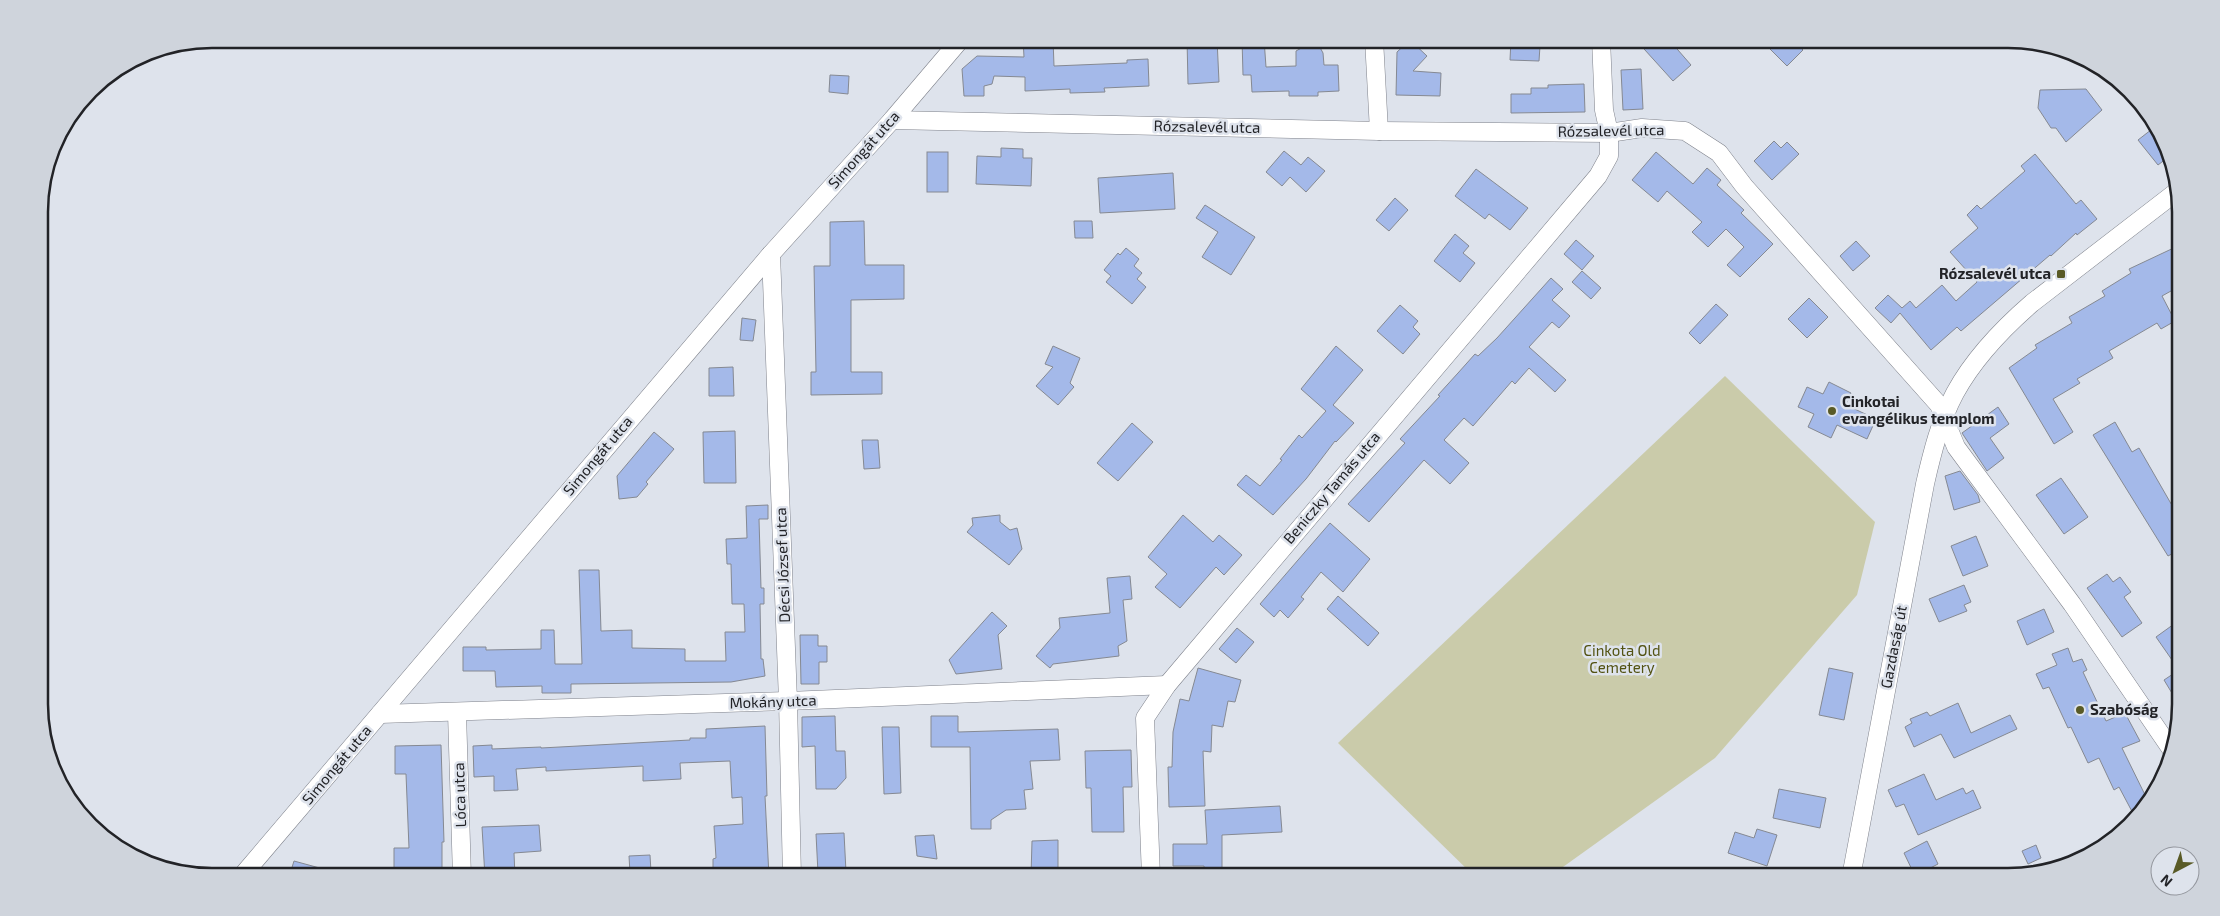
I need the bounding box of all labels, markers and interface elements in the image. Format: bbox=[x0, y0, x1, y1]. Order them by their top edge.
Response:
street label: Simongát utca bbox=[824, 107, 903, 192]
street label: Rózsalevél utca bbox=[1153, 116, 1261, 136]
street label: Rózsalevél utca bbox=[1557, 120, 1665, 140]
place label: Rózsalevél utca bbox=[1939, 264, 2051, 282]
marker: Rózsalevél utca bbox=[2055, 268, 2067, 280]
place label: Cinkotai evangélikus templom bbox=[1842, 392, 1995, 427]
marker: Cinkotai evangélikus templom bbox=[1826, 405, 1838, 417]
street label: Simongát utca bbox=[559, 412, 636, 499]
street label: Beniczky Tamás utca bbox=[1279, 428, 1383, 547]
street label: Décsi József utca bbox=[771, 507, 793, 623]
street label: Gazdaság út bbox=[1876, 604, 1910, 690]
park label: Cinkota Old Cemetery bbox=[1583, 641, 1661, 676]
street label: Mokány utca bbox=[729, 690, 817, 712]
place label: Szabóság bbox=[2090, 700, 2159, 718]
marker: Szabóság bbox=[2074, 704, 2086, 716]
street label: Simongát utca bbox=[298, 721, 375, 808]
street label: Lóca utca bbox=[449, 762, 469, 828]
north arrow bbox=[2150, 846, 2200, 896]
text: N bbox=[2157, 871, 2176, 891]

